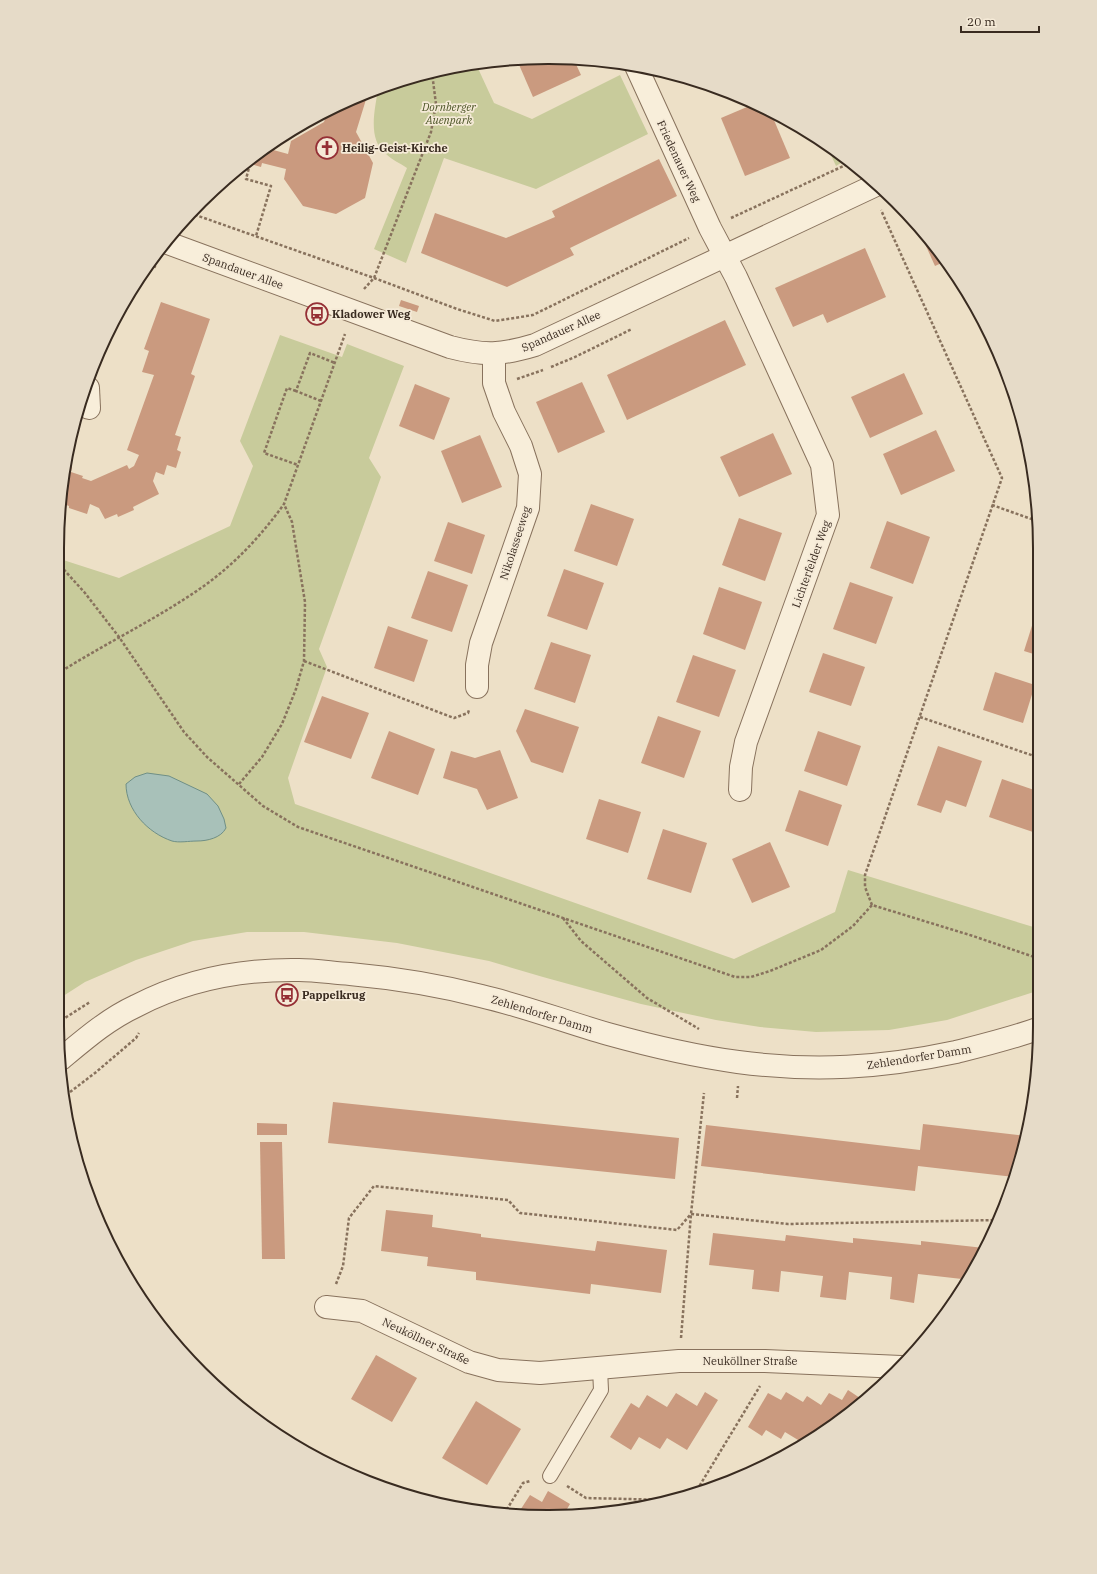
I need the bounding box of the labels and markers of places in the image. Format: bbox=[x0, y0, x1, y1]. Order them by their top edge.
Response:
church icon: Heilig-Geist-Kirche bbox=[314, 135, 340, 161]
place label: Heilig-Geist-Kirche bbox=[342, 141, 448, 155]
bus stop icon: Kladower Weg bbox=[304, 301, 330, 327]
place label: Kladower Weg bbox=[332, 307, 411, 321]
bus stop icon: Pappelkrug bbox=[274, 982, 300, 1008]
place label: Pappelkrug bbox=[302, 988, 366, 1002]

